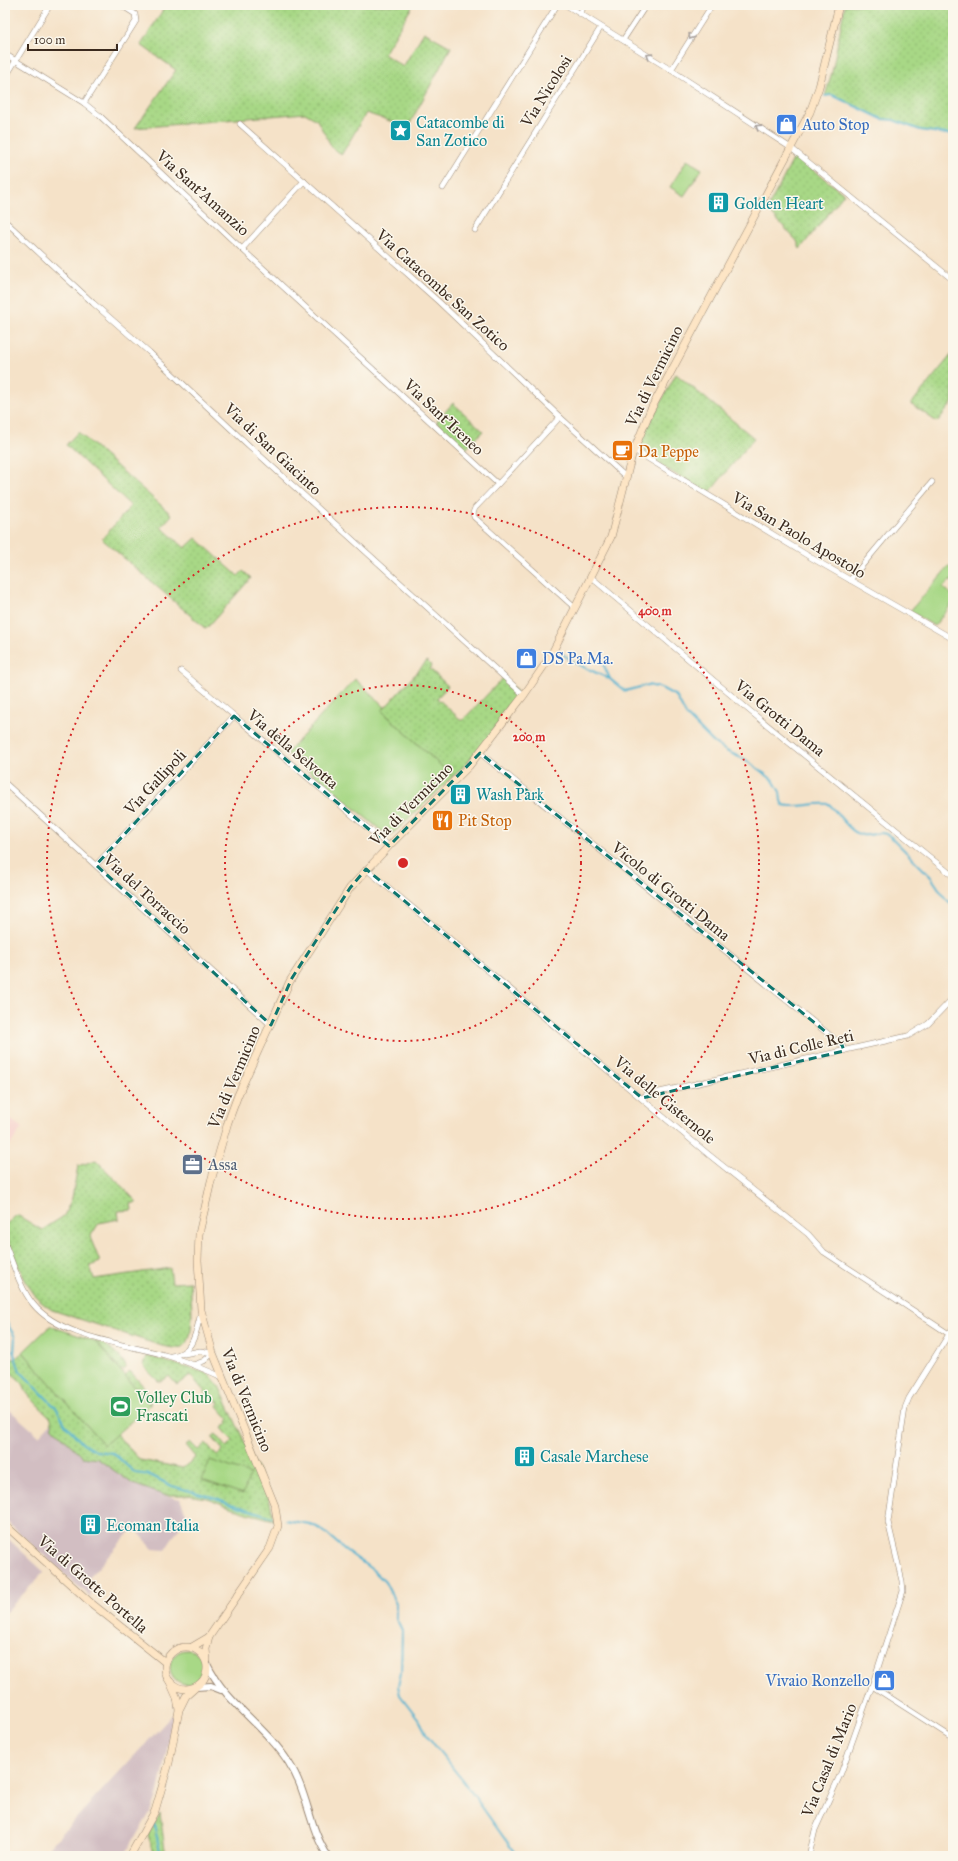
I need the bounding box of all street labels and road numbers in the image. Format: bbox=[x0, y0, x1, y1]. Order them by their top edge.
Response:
street label: Via Nicolosi bbox=[516, 51, 576, 131]
street label: Via Sant'Amanzio bbox=[152, 146, 253, 240]
street label: Via Catacombe San Zotico bbox=[372, 224, 514, 355]
street label: Via di Vermicino bbox=[621, 322, 687, 431]
street label: Via Sant'Ireneo bbox=[399, 374, 488, 459]
street label: Via di San Giacinto bbox=[220, 398, 326, 499]
street label: Via San Paolo Apostolo bbox=[728, 487, 869, 582]
street label: Via Grotti Dama bbox=[730, 675, 829, 760]
street label: Via della Selvotta bbox=[243, 705, 343, 793]
street label: Via Gallipoli bbox=[119, 745, 190, 819]
street label: Via di Vermicino bbox=[365, 758, 457, 850]
street label: Vicolo di Grotti Dama bbox=[607, 837, 734, 945]
street label: Via del Torraccio bbox=[99, 849, 194, 938]
street label: Via di Vermicino bbox=[203, 1023, 264, 1132]
street label: Via di Colle Reti bbox=[746, 1026, 856, 1069]
street label: Via delle Cisternole bbox=[610, 1051, 720, 1148]
street label: Via di Vermicino bbox=[217, 1345, 276, 1455]
street label: Via di Grotte Portella bbox=[33, 1530, 152, 1637]
street label: Via Casal di Mario bbox=[797, 1700, 861, 1821]

